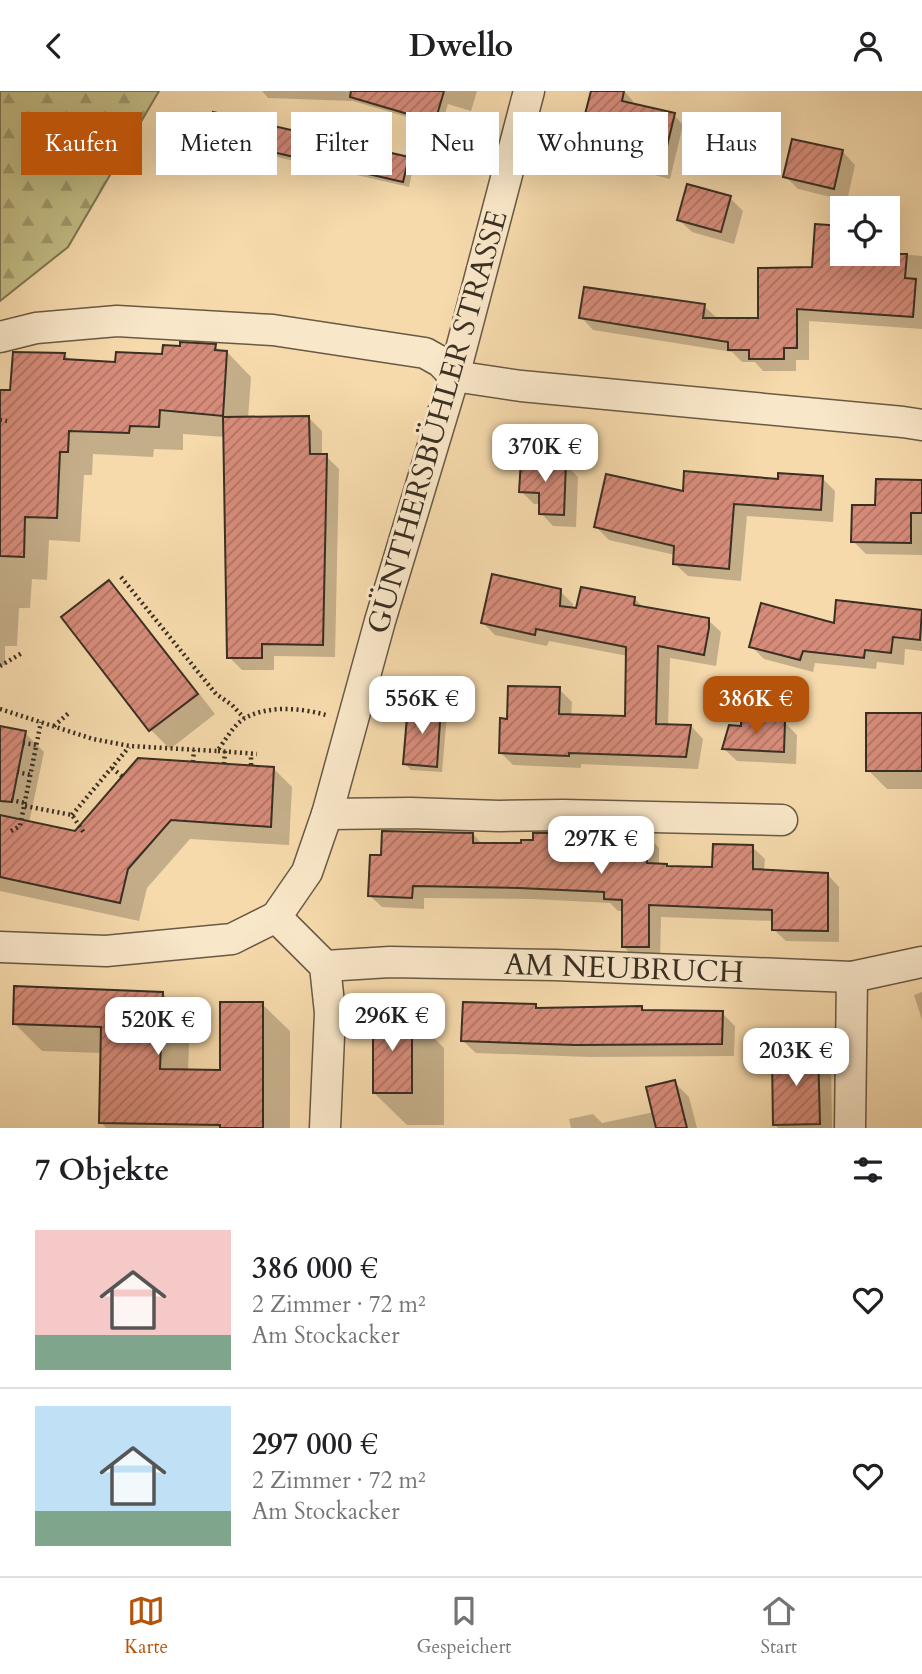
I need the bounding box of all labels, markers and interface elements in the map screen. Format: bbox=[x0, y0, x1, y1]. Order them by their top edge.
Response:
text: Dwello bbox=[409, 24, 513, 68]
icon: back bbox=[35, 27, 73, 65]
icon: person bbox=[849, 27, 887, 65]
chip: Kaufen bbox=[21, 112, 142, 175]
chip: Mieten bbox=[156, 112, 277, 175]
chip: Filter bbox=[291, 112, 392, 175]
chip: Neu bbox=[406, 112, 499, 175]
chip: Wohnung bbox=[513, 112, 668, 175]
chip: Haus bbox=[682, 112, 781, 175]
map controls bbox=[830, 196, 900, 266]
button: locate bbox=[830, 196, 900, 266]
street label: GÜNTHERSBÜHLER STRASSE bbox=[357, 206, 518, 639]
pin: 370K € bbox=[488, 425, 602, 484]
text: 370K € bbox=[508, 431, 582, 462]
pin: 556K € bbox=[365, 677, 479, 736]
pin: 386K € bbox=[699, 677, 813, 736]
text: 556K € bbox=[385, 683, 459, 714]
text: 386K € bbox=[719, 683, 793, 714]
pin: 297K € bbox=[544, 817, 658, 876]
text: 297K € bbox=[564, 823, 638, 854]
street label: AM NEUBRUCH bbox=[503, 944, 745, 993]
pin: 296K € bbox=[335, 993, 449, 1053]
pin: 520K € bbox=[101, 997, 215, 1057]
text: 296K € bbox=[355, 1000, 429, 1031]
text: 520K € bbox=[121, 1004, 195, 1035]
pin: 203K € bbox=[739, 1028, 853, 1088]
text: 203K € bbox=[759, 1035, 833, 1066]
text: 7 Objekte bbox=[35, 1150, 169, 1191]
icon: filters bbox=[849, 1151, 887, 1189]
text: 386 000 € bbox=[252, 1248, 378, 1289]
icon: home bbox=[91, 1258, 175, 1342]
icon: heart bbox=[849, 1281, 887, 1319]
text: 2 Zimmer · 72 m² bbox=[252, 1289, 426, 1320]
text: Am Stockacker bbox=[252, 1320, 400, 1351]
text: 297 000 € bbox=[252, 1424, 378, 1465]
icon: home bbox=[91, 1434, 175, 1518]
icon: heart bbox=[849, 1457, 887, 1495]
text: 2 Zimmer · 72 m² bbox=[252, 1465, 426, 1496]
text: Am Stockacker bbox=[252, 1496, 400, 1527]
tab: Karte bbox=[124, 1592, 168, 1660]
tab: Gespeichert bbox=[417, 1592, 511, 1660]
tab: Start bbox=[760, 1592, 798, 1660]

